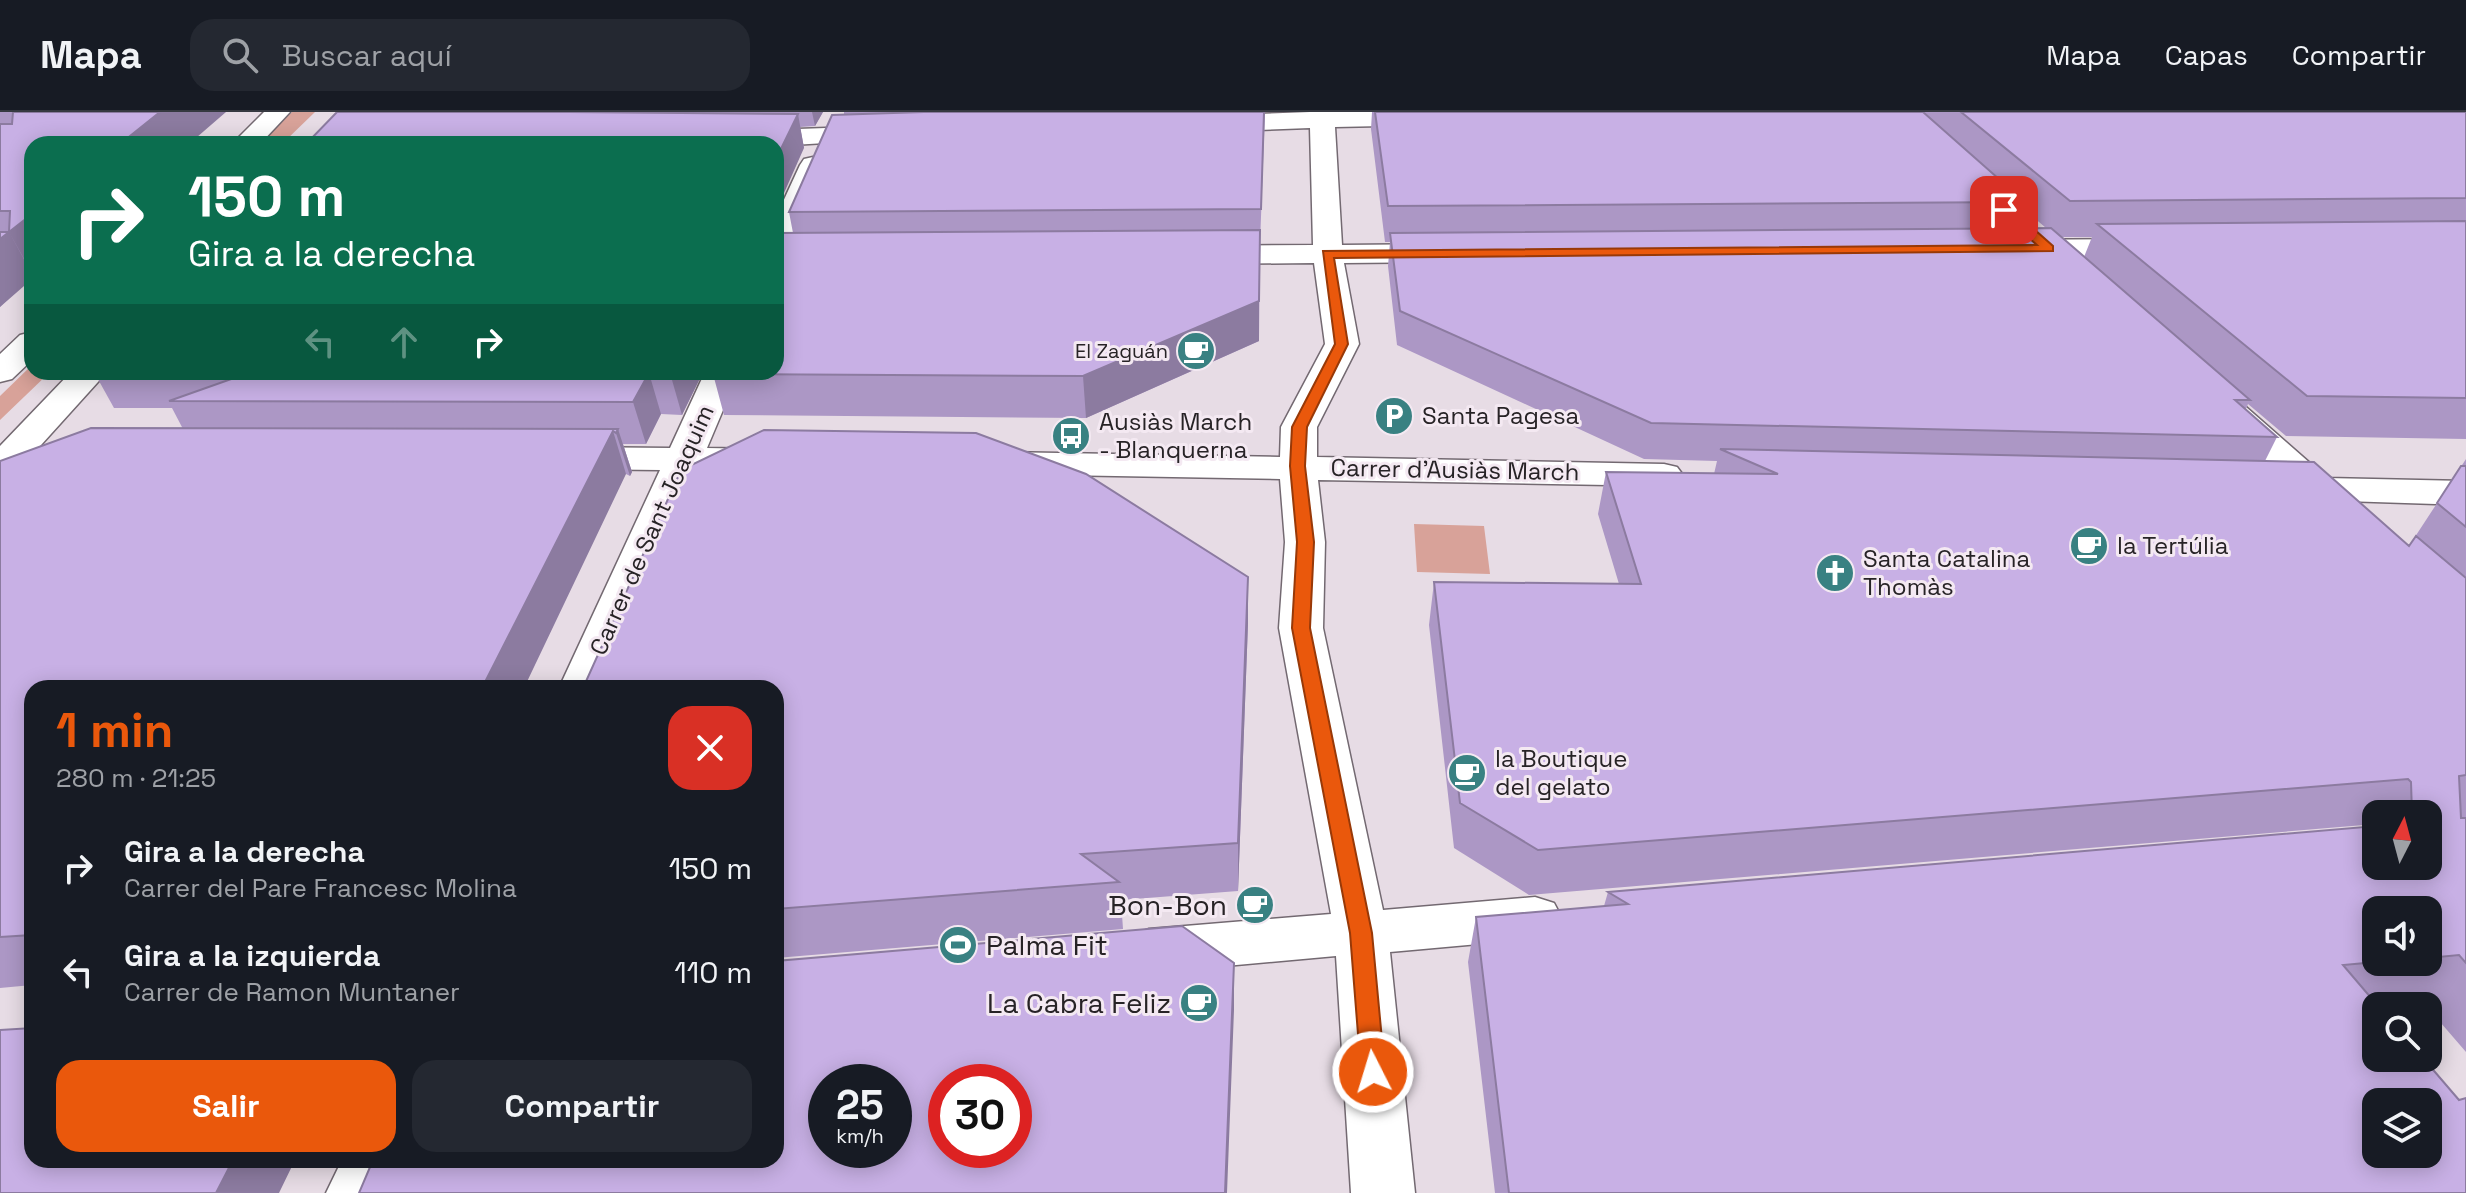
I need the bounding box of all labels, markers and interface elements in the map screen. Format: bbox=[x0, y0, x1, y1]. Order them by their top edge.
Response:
search box bbox=[190, 19, 750, 91]
text: Mapa bbox=[40, 31, 142, 79]
icon: search bbox=[218, 33, 262, 77]
text: Buscar aquí bbox=[282, 36, 452, 75]
text: Mapa bbox=[2046, 37, 2121, 73]
text: Capas bbox=[2165, 37, 2248, 73]
text: Compartir bbox=[2292, 37, 2426, 73]
text: 150 m bbox=[188, 161, 345, 232]
icon: right bbox=[56, 168, 160, 272]
pin bbox=[1970, 176, 2038, 244]
icon: arrive bbox=[1982, 188, 2026, 232]
text: Gira a la derecha bbox=[188, 231, 475, 277]
icon: left bbox=[298, 320, 342, 364]
icon: ahead bbox=[382, 320, 426, 364]
icon: right bbox=[466, 320, 510, 364]
cafe icon: El Zaguán bbox=[1175, 330, 1217, 372]
place label: El Zaguán bbox=[1075, 338, 1168, 364]
parking icon: Santa Pagesa bbox=[1373, 395, 1415, 437]
street label: Carrer de Sant Joaquim bbox=[582, 400, 721, 660]
place label: Santa Pagesa bbox=[1422, 400, 1580, 431]
place label: Ausiàs March - Blanquerna bbox=[1099, 406, 1252, 465]
bus stop icon: Ausiàs March - Blanquerna bbox=[1050, 415, 1092, 457]
street label: Carrer d'Ausiàs March bbox=[1330, 452, 1580, 487]
cafe icon: la Tertúlia bbox=[2068, 525, 2110, 567]
place label: la Tertúlia bbox=[2117, 530, 2229, 561]
place label: Santa Catalina Thomàs bbox=[1863, 543, 2031, 602]
church icon: Santa Catalina Thomàs bbox=[1814, 552, 1856, 594]
text: 1 min bbox=[56, 700, 173, 761]
button: close bbox=[668, 706, 752, 790]
place label: la Boutique del gelato bbox=[1495, 743, 1628, 802]
cafe icon: la Boutique del gelato bbox=[1446, 752, 1488, 794]
text: 280 m · 21:25 bbox=[56, 761, 216, 795]
north arrow bbox=[2362, 800, 2442, 880]
map controls bbox=[2362, 800, 2442, 1168]
text: Gira a la derecha bbox=[124, 832, 365, 871]
icon: right bbox=[56, 846, 100, 890]
text: 150 m bbox=[669, 849, 752, 888]
text: Carrer del Pare Francesc Molina bbox=[124, 871, 517, 905]
cafe icon: Bon-Bon bbox=[1234, 884, 1276, 926]
place label: Bon-Bon bbox=[1108, 887, 1227, 923]
button: sound bbox=[2362, 896, 2442, 976]
sports icon: Palma Fit bbox=[937, 924, 979, 966]
place label: Palma Fit bbox=[986, 927, 1108, 963]
text: Gira a la izquierda bbox=[124, 936, 380, 975]
icon: left bbox=[56, 950, 100, 994]
text: 110 m bbox=[674, 953, 752, 992]
text: Carrer de Ramon Muntaner bbox=[124, 975, 460, 1009]
cafe icon: La Cabra Feliz bbox=[1178, 982, 1220, 1024]
place label: La Cabra Feliz bbox=[987, 985, 1171, 1021]
button: search bbox=[2362, 992, 2442, 1072]
position arrow bbox=[1331, 1030, 1415, 1114]
button: Salir bbox=[56, 1060, 396, 1152]
button: Compartir bbox=[412, 1060, 752, 1152]
speed limit sign: 30 bbox=[928, 1064, 1032, 1168]
text: 25 bbox=[836, 1080, 884, 1131]
button: layers bbox=[2362, 1088, 2442, 1168]
text: km/h bbox=[836, 1123, 884, 1149]

